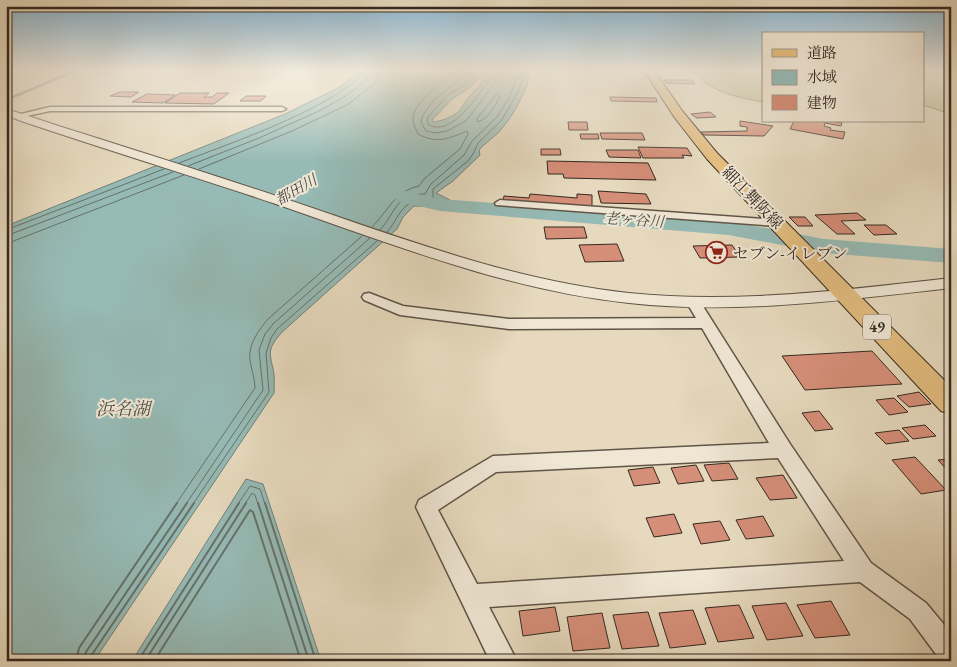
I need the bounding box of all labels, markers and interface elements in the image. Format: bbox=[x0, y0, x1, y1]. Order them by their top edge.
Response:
legend bbox=[762, 32, 924, 122]
text: 道路 bbox=[807, 43, 837, 62]
text: 水域 bbox=[807, 67, 837, 86]
text: 建物 bbox=[807, 93, 837, 112]
street label: 細江舞阪線 bbox=[717, 161, 788, 233]
water label: 都田川 bbox=[272, 169, 322, 209]
water label: 老ヶ谷川 bbox=[603, 208, 667, 231]
supermarket icon: セブン-イレブン bbox=[705, 241, 729, 265]
place label: セブン-イレブン bbox=[733, 243, 848, 264]
road number: 49 bbox=[863, 314, 891, 340]
water label: 浜名湖 bbox=[96, 397, 153, 420]

